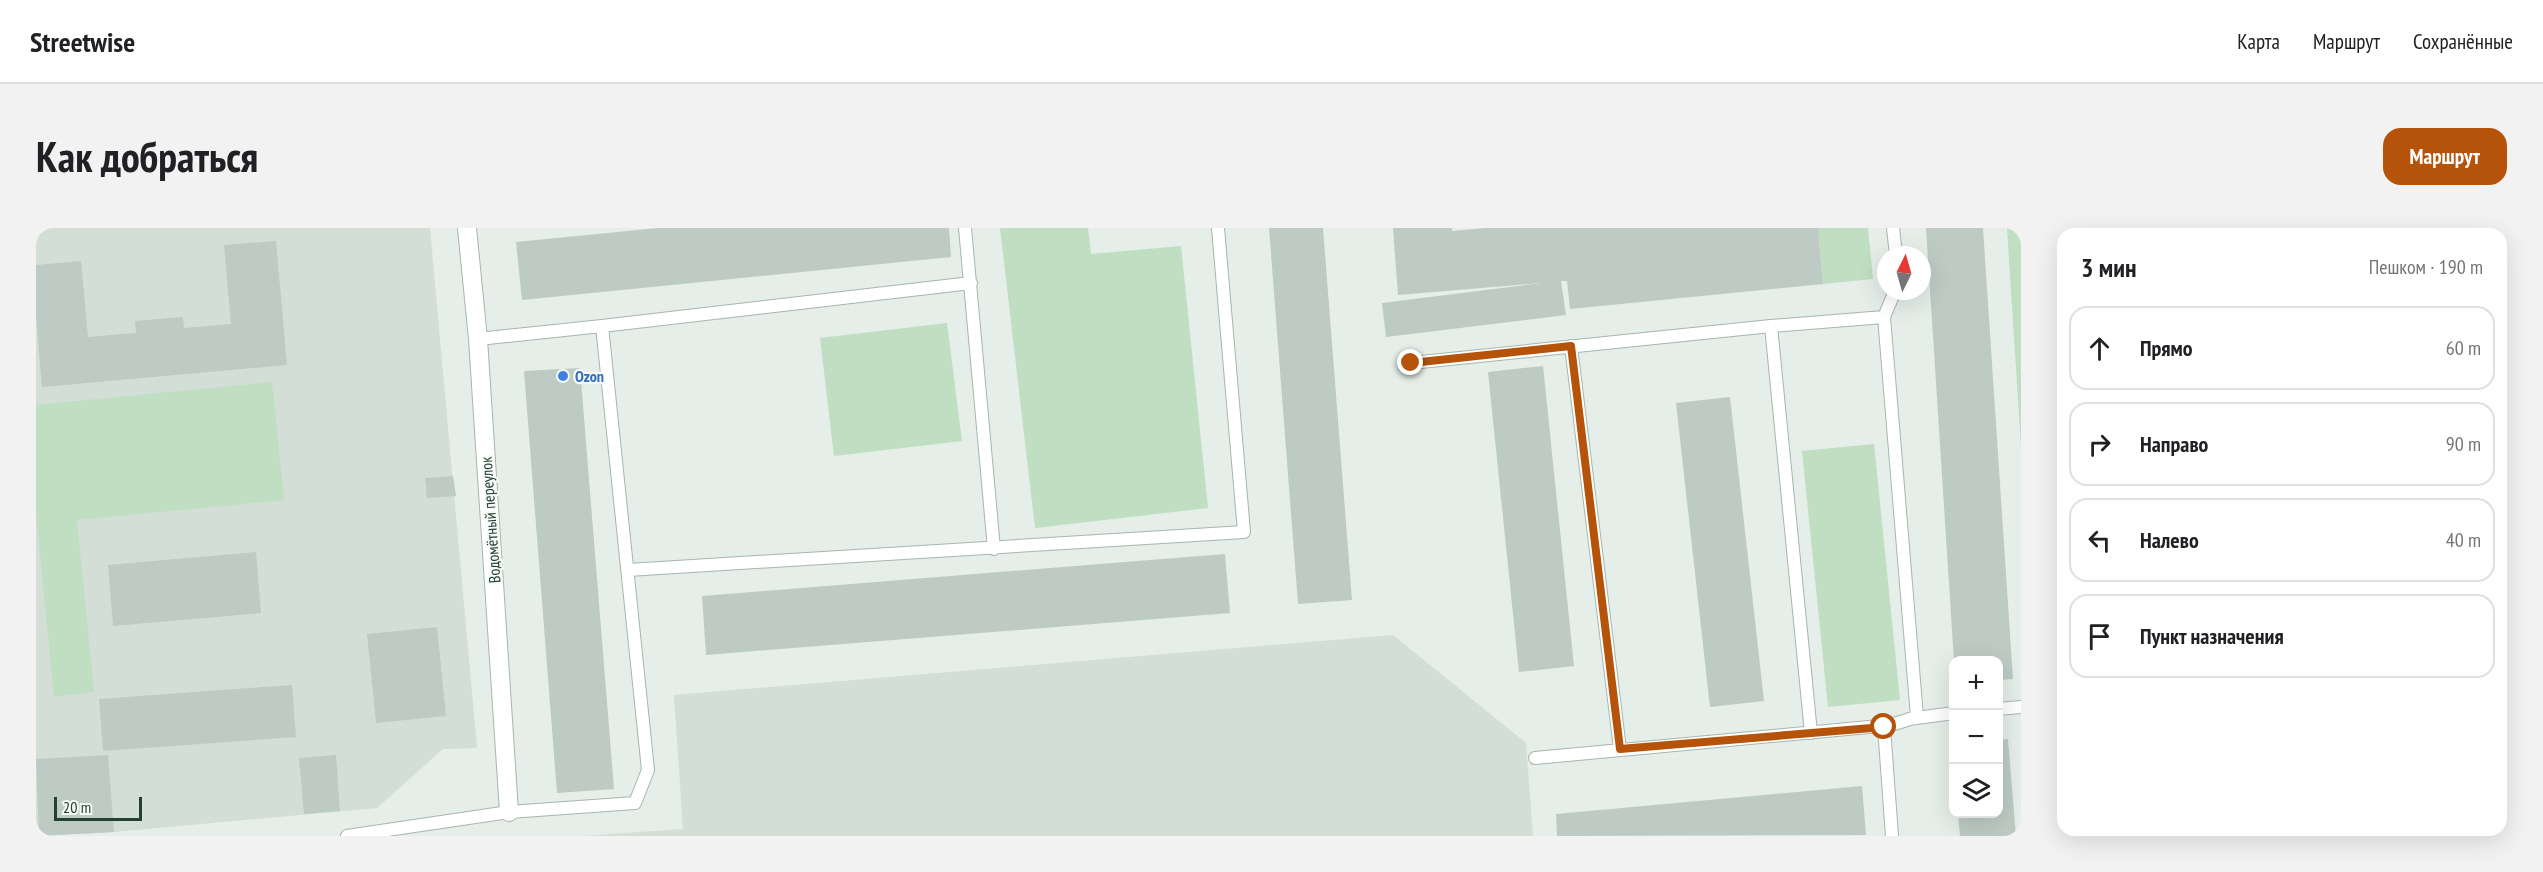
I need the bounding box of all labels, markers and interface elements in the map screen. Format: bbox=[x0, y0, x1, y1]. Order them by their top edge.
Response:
text: Streetwise bbox=[30, 23, 135, 60]
text: Карта bbox=[2237, 28, 2280, 55]
text: Маршрут bbox=[2313, 28, 2380, 55]
text: Сохранённые bbox=[2413, 28, 2513, 55]
button: Маршрут bbox=[2383, 128, 2507, 185]
text: Как добраться bbox=[36, 129, 258, 184]
north arrow bbox=[1877, 246, 1931, 300]
text: 3 мин bbox=[2081, 251, 2136, 284]
text: Пешком · 190 m bbox=[2369, 254, 2483, 280]
icon: ahead bbox=[2083, 332, 2116, 365]
text: Прямо bbox=[2140, 334, 2193, 362]
text: 60 m bbox=[2446, 335, 2481, 361]
route end bbox=[1397, 349, 1423, 375]
place label: Ozon bbox=[575, 366, 604, 386]
marker: Ozon bbox=[556, 369, 570, 383]
icon: right bbox=[2083, 428, 2116, 461]
text: Направо bbox=[2140, 430, 2208, 458]
text: 90 m bbox=[2446, 431, 2481, 457]
street label: Водомётный переулок bbox=[476, 455, 504, 584]
icon: left bbox=[2083, 524, 2116, 557]
text: Налево bbox=[2140, 526, 2199, 554]
text: 40 m bbox=[2446, 527, 2481, 553]
icon: arrive bbox=[2083, 620, 2116, 653]
text: Пункт назначения bbox=[2140, 622, 2284, 650]
map controls bbox=[1949, 656, 2003, 818]
button: + bbox=[1949, 656, 2003, 710]
button: − bbox=[1949, 710, 2003, 764]
route start bbox=[1870, 713, 1896, 739]
button: layers bbox=[1949, 764, 2003, 818]
scale bar bbox=[54, 794, 142, 822]
text: 20 m bbox=[63, 797, 91, 817]

